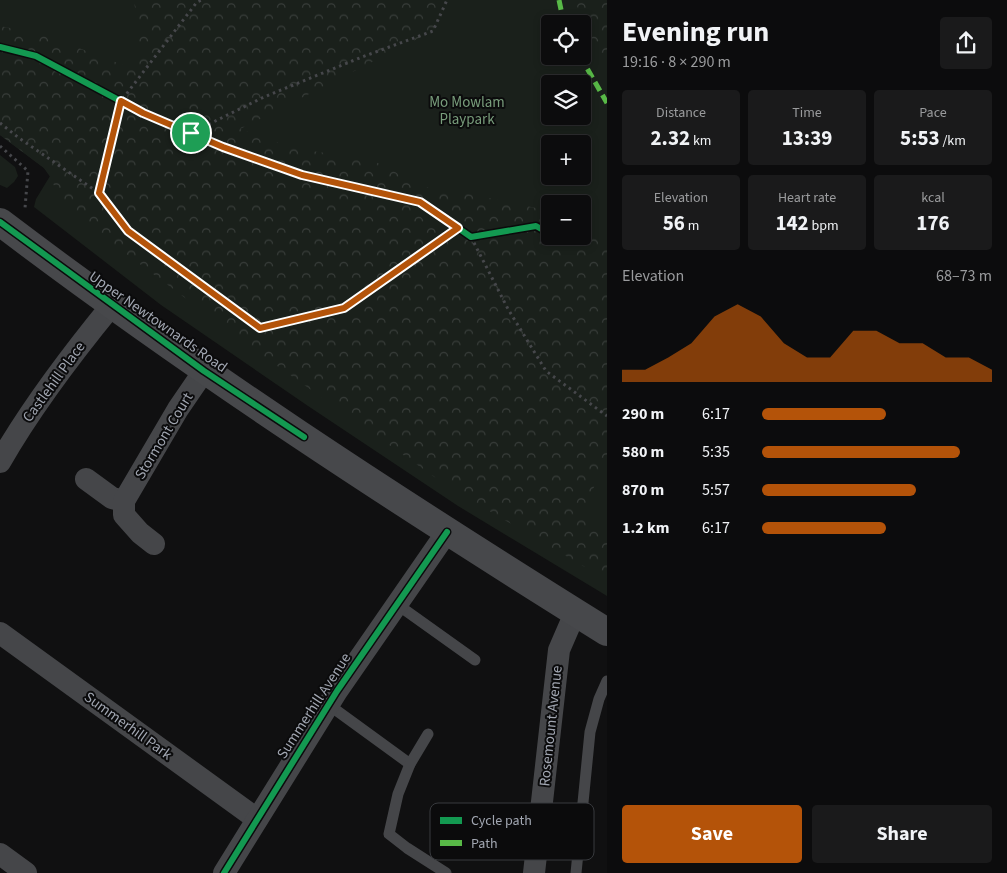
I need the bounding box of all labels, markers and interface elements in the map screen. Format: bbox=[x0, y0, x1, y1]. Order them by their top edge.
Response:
text: Evening run bbox=[622, 12, 769, 52]
map controls bbox=[541, 15, 591, 245]
button: locate bbox=[541, 15, 591, 65]
button: share bbox=[940, 17, 992, 69]
text: 19:16 · 8 × 290 m bbox=[622, 51, 731, 73]
button: layers bbox=[541, 75, 591, 125]
park label: Mo Mowlam Playpark bbox=[429, 92, 505, 130]
text: Distance bbox=[656, 103, 706, 123]
text: Time bbox=[792, 103, 822, 123]
text: Pace bbox=[919, 103, 947, 123]
pin bbox=[170, 112, 212, 154]
icon: arrive bbox=[177, 119, 205, 147]
text: 2.32 bbox=[651, 123, 690, 153]
text: 13:39 bbox=[782, 123, 832, 153]
text: 5:53 bbox=[900, 123, 940, 153]
text: km bbox=[690, 131, 711, 151]
text: /km bbox=[940, 131, 966, 151]
button: + bbox=[541, 135, 591, 185]
text: Elevation bbox=[654, 188, 708, 208]
text: Heart rate bbox=[778, 188, 836, 208]
text: kcal bbox=[921, 188, 945, 208]
button: − bbox=[541, 195, 591, 245]
text: 56 bbox=[663, 208, 685, 238]
text: 142 bbox=[775, 208, 809, 238]
text: 176 bbox=[916, 208, 950, 238]
text: m bbox=[685, 216, 699, 236]
text: bpm bbox=[809, 216, 839, 236]
text: Elevation bbox=[622, 265, 684, 287]
text: 68–73 m bbox=[936, 265, 992, 287]
street label: Upper Newtownards Road bbox=[85, 266, 231, 378]
street label: Castlehill Place bbox=[18, 337, 90, 427]
street label: Stormont Court bbox=[130, 389, 198, 483]
text: 290 m bbox=[622, 403, 664, 425]
text: 6:17 bbox=[702, 403, 730, 425]
text: 580 m bbox=[622, 441, 664, 463]
text: 5:35 bbox=[702, 441, 730, 463]
text: 870 m bbox=[622, 479, 664, 501]
text: 5:57 bbox=[702, 479, 730, 501]
text: 1.2 km bbox=[622, 517, 669, 539]
text: 6:17 bbox=[702, 517, 730, 539]
street label: Summerhill Avenue bbox=[272, 649, 356, 763]
street label: Rosemount Avenue bbox=[534, 665, 568, 787]
street label: Summerhill Park bbox=[80, 687, 177, 765]
legend bbox=[430, 803, 594, 860]
button: Save bbox=[622, 805, 802, 863]
button: Share bbox=[812, 805, 992, 863]
text: Cycle path bbox=[471, 811, 532, 831]
text: Path bbox=[471, 834, 498, 854]

